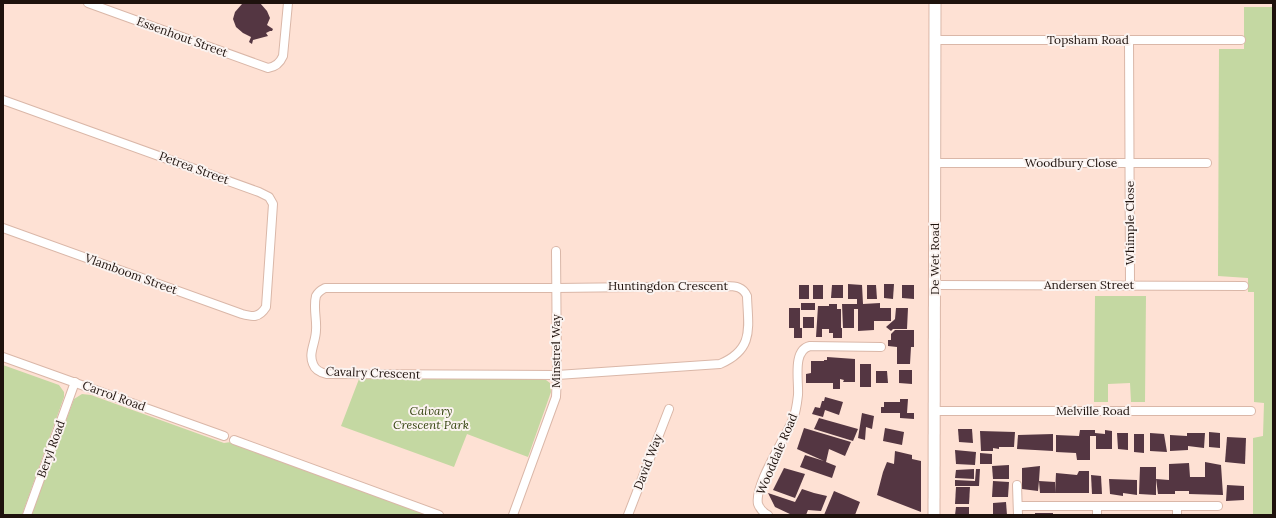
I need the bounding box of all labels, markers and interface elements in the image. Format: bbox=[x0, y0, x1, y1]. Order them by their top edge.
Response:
street label: Essenhout Street bbox=[135, 13, 230, 60]
street label: Topsham Road bbox=[1047, 32, 1129, 47]
street label: Petrea Street bbox=[157, 148, 231, 187]
street label: Woodbury Close bbox=[1025, 155, 1118, 170]
street label: Whimple Close bbox=[1122, 180, 1137, 265]
street label: De Wet Road bbox=[927, 223, 942, 295]
street label: Vlamboom Street bbox=[82, 250, 180, 297]
street label: Andersen Street bbox=[1043, 277, 1134, 292]
street label: Huntingdon Crescent bbox=[608, 278, 728, 293]
street label: Minstrel Way bbox=[548, 313, 563, 388]
street label: Cavalry Crescent bbox=[325, 363, 421, 382]
street label: Carrol Road bbox=[81, 377, 148, 414]
park label: Calvary Crescent Park bbox=[393, 403, 469, 432]
street label: Melville Road bbox=[1056, 403, 1130, 418]
street label: Wooddale Road bbox=[753, 411, 800, 497]
street label: Beryl Road bbox=[33, 418, 68, 480]
street label: David Way bbox=[630, 431, 665, 492]

